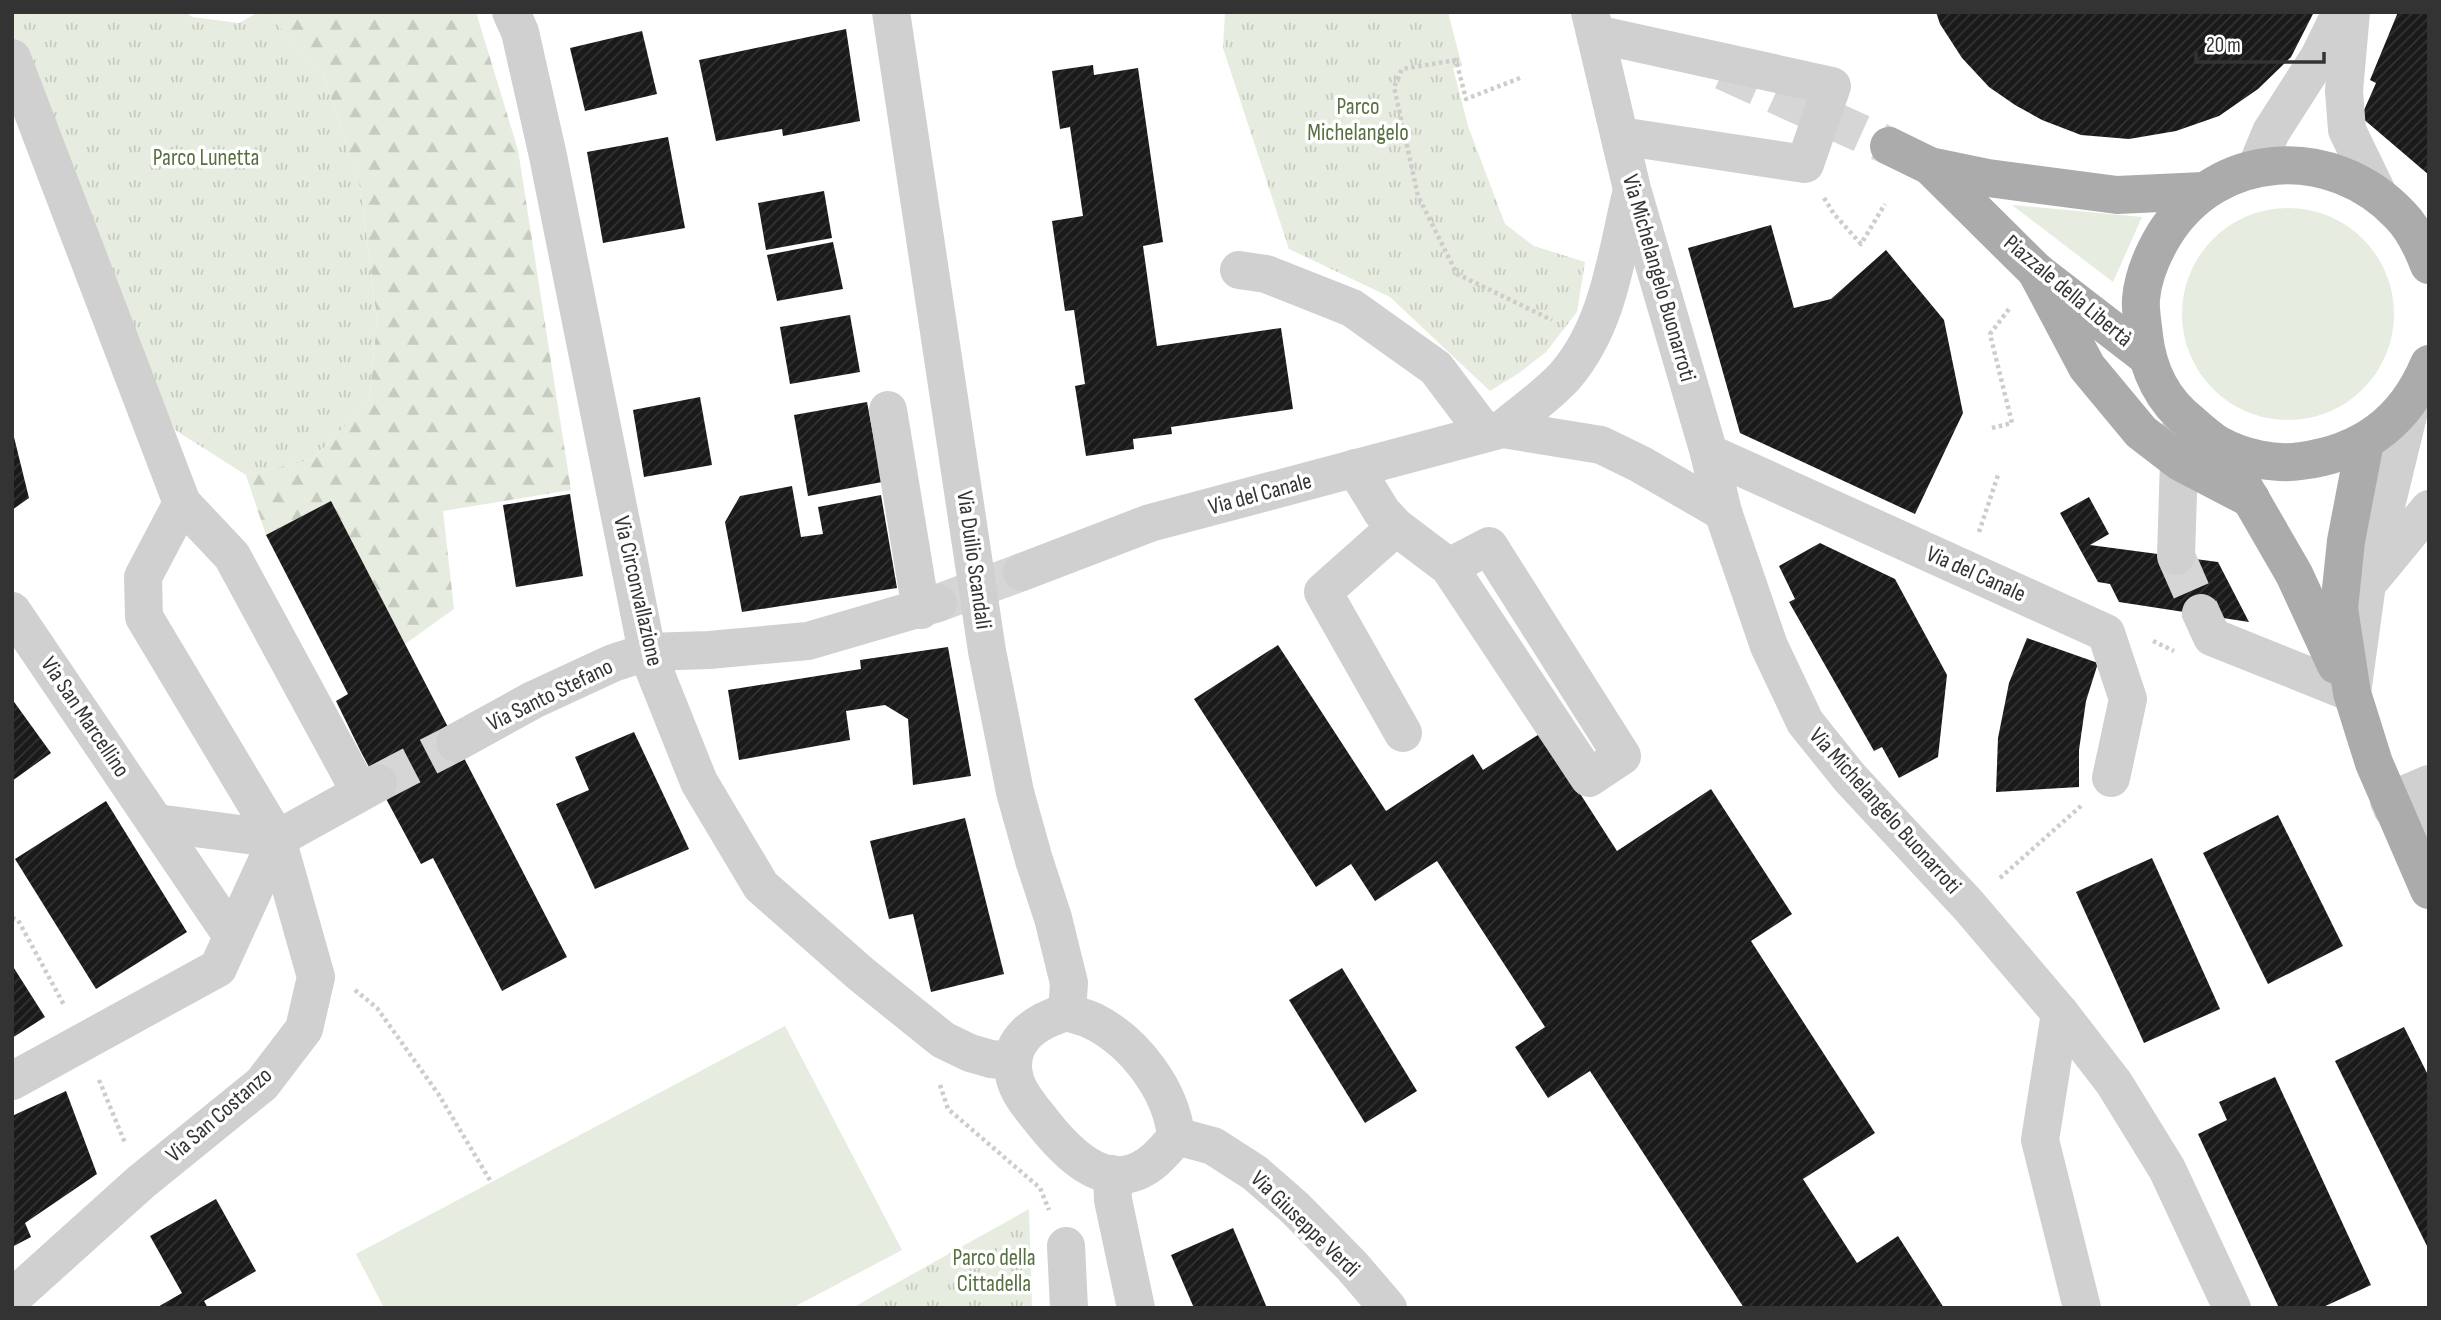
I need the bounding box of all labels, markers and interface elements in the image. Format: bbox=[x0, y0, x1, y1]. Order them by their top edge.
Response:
scale bar bbox=[2196, 21, 2324, 65]
text: 20 m bbox=[2206, 33, 2241, 58]
park label: Parco Michelangelo bbox=[1307, 93, 1409, 147]
park label: Parco Lunetta bbox=[153, 144, 259, 172]
street label: Via Michelangelo Buonarroti bbox=[1616, 171, 1702, 385]
street label: Piazzale della Libertà bbox=[1998, 229, 2138, 353]
street label: Via del Canale bbox=[1205, 467, 1315, 521]
street label: Via Duilio Scandali bbox=[950, 489, 998, 631]
street label: Via Circonvallazione bbox=[607, 513, 669, 669]
street label: Via del Canale bbox=[1922, 540, 2030, 608]
street label: Via San Marcellino bbox=[34, 651, 136, 783]
street label: Via Santo Stefano bbox=[483, 653, 617, 737]
street label: Via Michelangelo Buonarroti bbox=[1803, 722, 1967, 900]
street label: Via San Costanzo bbox=[160, 1061, 278, 1169]
street label: Via Giuseppe Verdi bbox=[1245, 1165, 1365, 1283]
park label: Parco della Cittadella bbox=[952, 1244, 1036, 1298]

